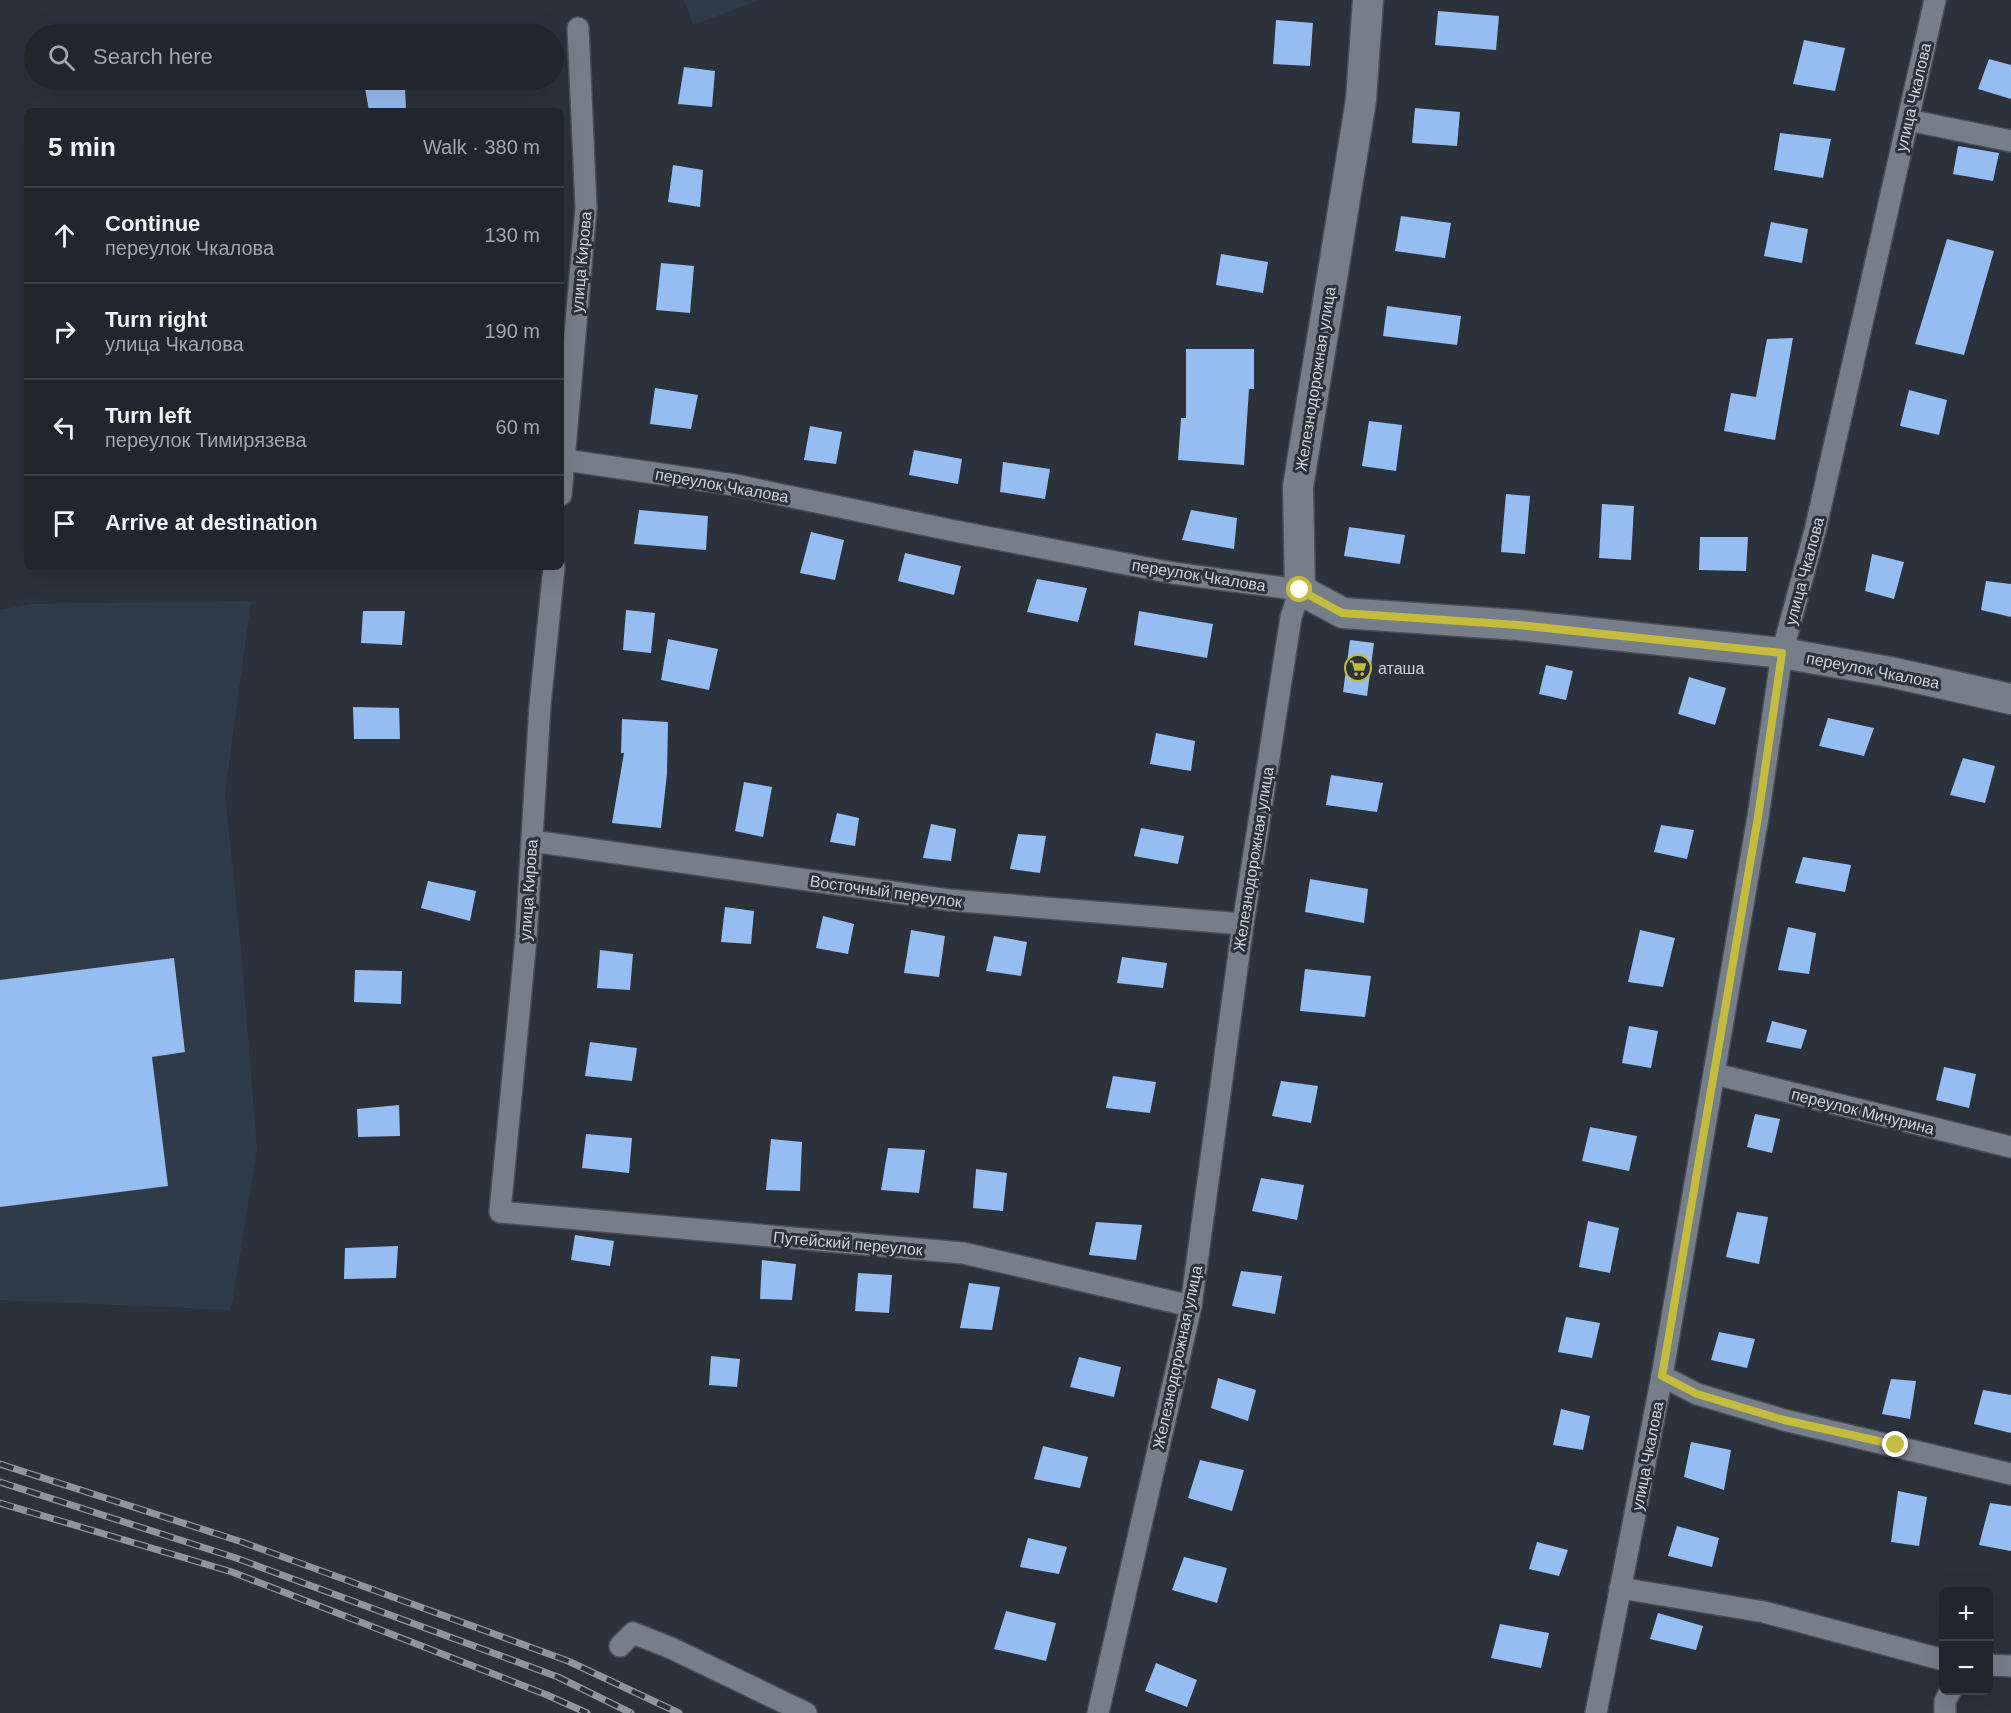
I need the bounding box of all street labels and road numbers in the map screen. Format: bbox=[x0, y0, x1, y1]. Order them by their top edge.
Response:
street label: улица Чкалова bbox=[1893, 41, 1934, 153]
street label: улица Кирова bbox=[569, 211, 594, 313]
street label: Железнодорожная улица bbox=[1292, 285, 1339, 473]
street label: переулок Чкалова bbox=[654, 465, 790, 506]
street label: улица Чкалова bbox=[1782, 515, 1827, 627]
street label: переулок Чкалова bbox=[1131, 557, 1267, 594]
street label: переулок Чкалова bbox=[1805, 649, 1941, 692]
street label: Железнодорожная улица bbox=[1230, 765, 1277, 953]
street label: улица Кирова bbox=[516, 839, 541, 941]
street label: Восточный переулок bbox=[809, 872, 964, 911]
street label: переулок Мичурина bbox=[1790, 1085, 1936, 1137]
street label: Путейский переулок bbox=[772, 1228, 924, 1259]
street label: Железнодорожная улица bbox=[1150, 1264, 1205, 1450]
street label: улица Чкалова bbox=[1629, 1400, 1666, 1512]

